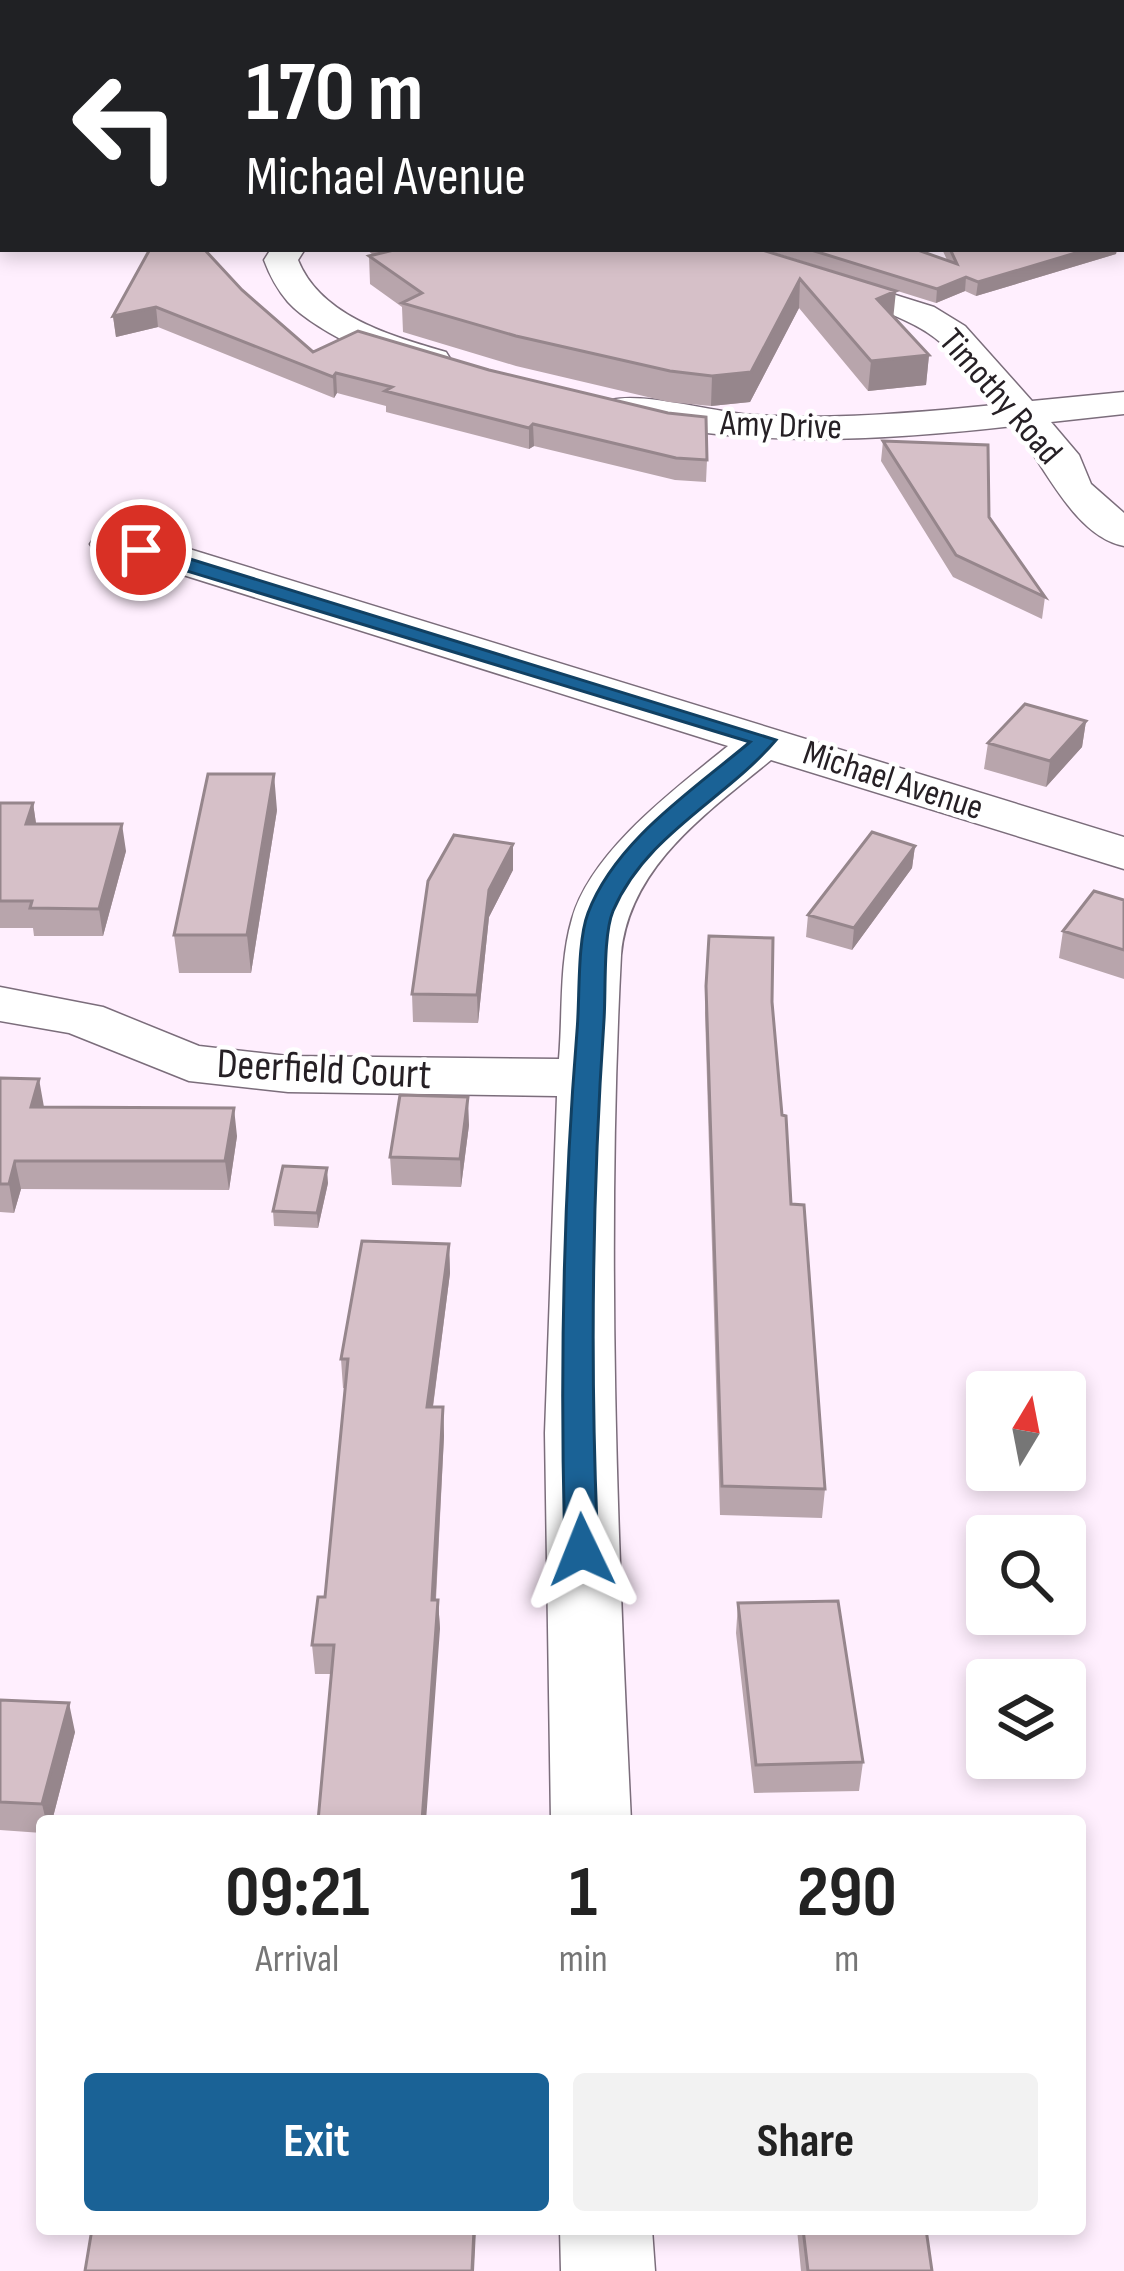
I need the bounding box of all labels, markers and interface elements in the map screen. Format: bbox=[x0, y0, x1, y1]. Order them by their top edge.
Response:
text: 170 m bbox=[246, 43, 423, 144]
icon: left bbox=[48, 48, 204, 204]
text: Michael Avenue bbox=[246, 145, 526, 210]
street label: Timothy Road bbox=[930, 321, 1070, 473]
street label: Amy Drive bbox=[718, 402, 843, 450]
pin bbox=[90, 499, 192, 601]
icon: arrive bbox=[108, 517, 174, 583]
street label: Michael Avenue bbox=[798, 732, 988, 830]
street label: Deerfield Court bbox=[216, 1039, 432, 1101]
north arrow bbox=[966, 1371, 1086, 1491]
map controls bbox=[966, 1371, 1086, 1779]
position arrow bbox=[519, 1487, 645, 1613]
button: search bbox=[966, 1515, 1086, 1635]
button: layers bbox=[966, 1659, 1086, 1779]
text: 09:21 bbox=[225, 1850, 370, 1937]
text: 1 bbox=[569, 1850, 597, 1937]
text: 290 bbox=[797, 1850, 897, 1937]
text: Arrival bbox=[255, 1936, 339, 1983]
text: min bbox=[559, 1936, 608, 1983]
text: m bbox=[834, 1936, 859, 1983]
button: Exit bbox=[84, 2073, 549, 2211]
button: Share bbox=[573, 2073, 1038, 2211]

